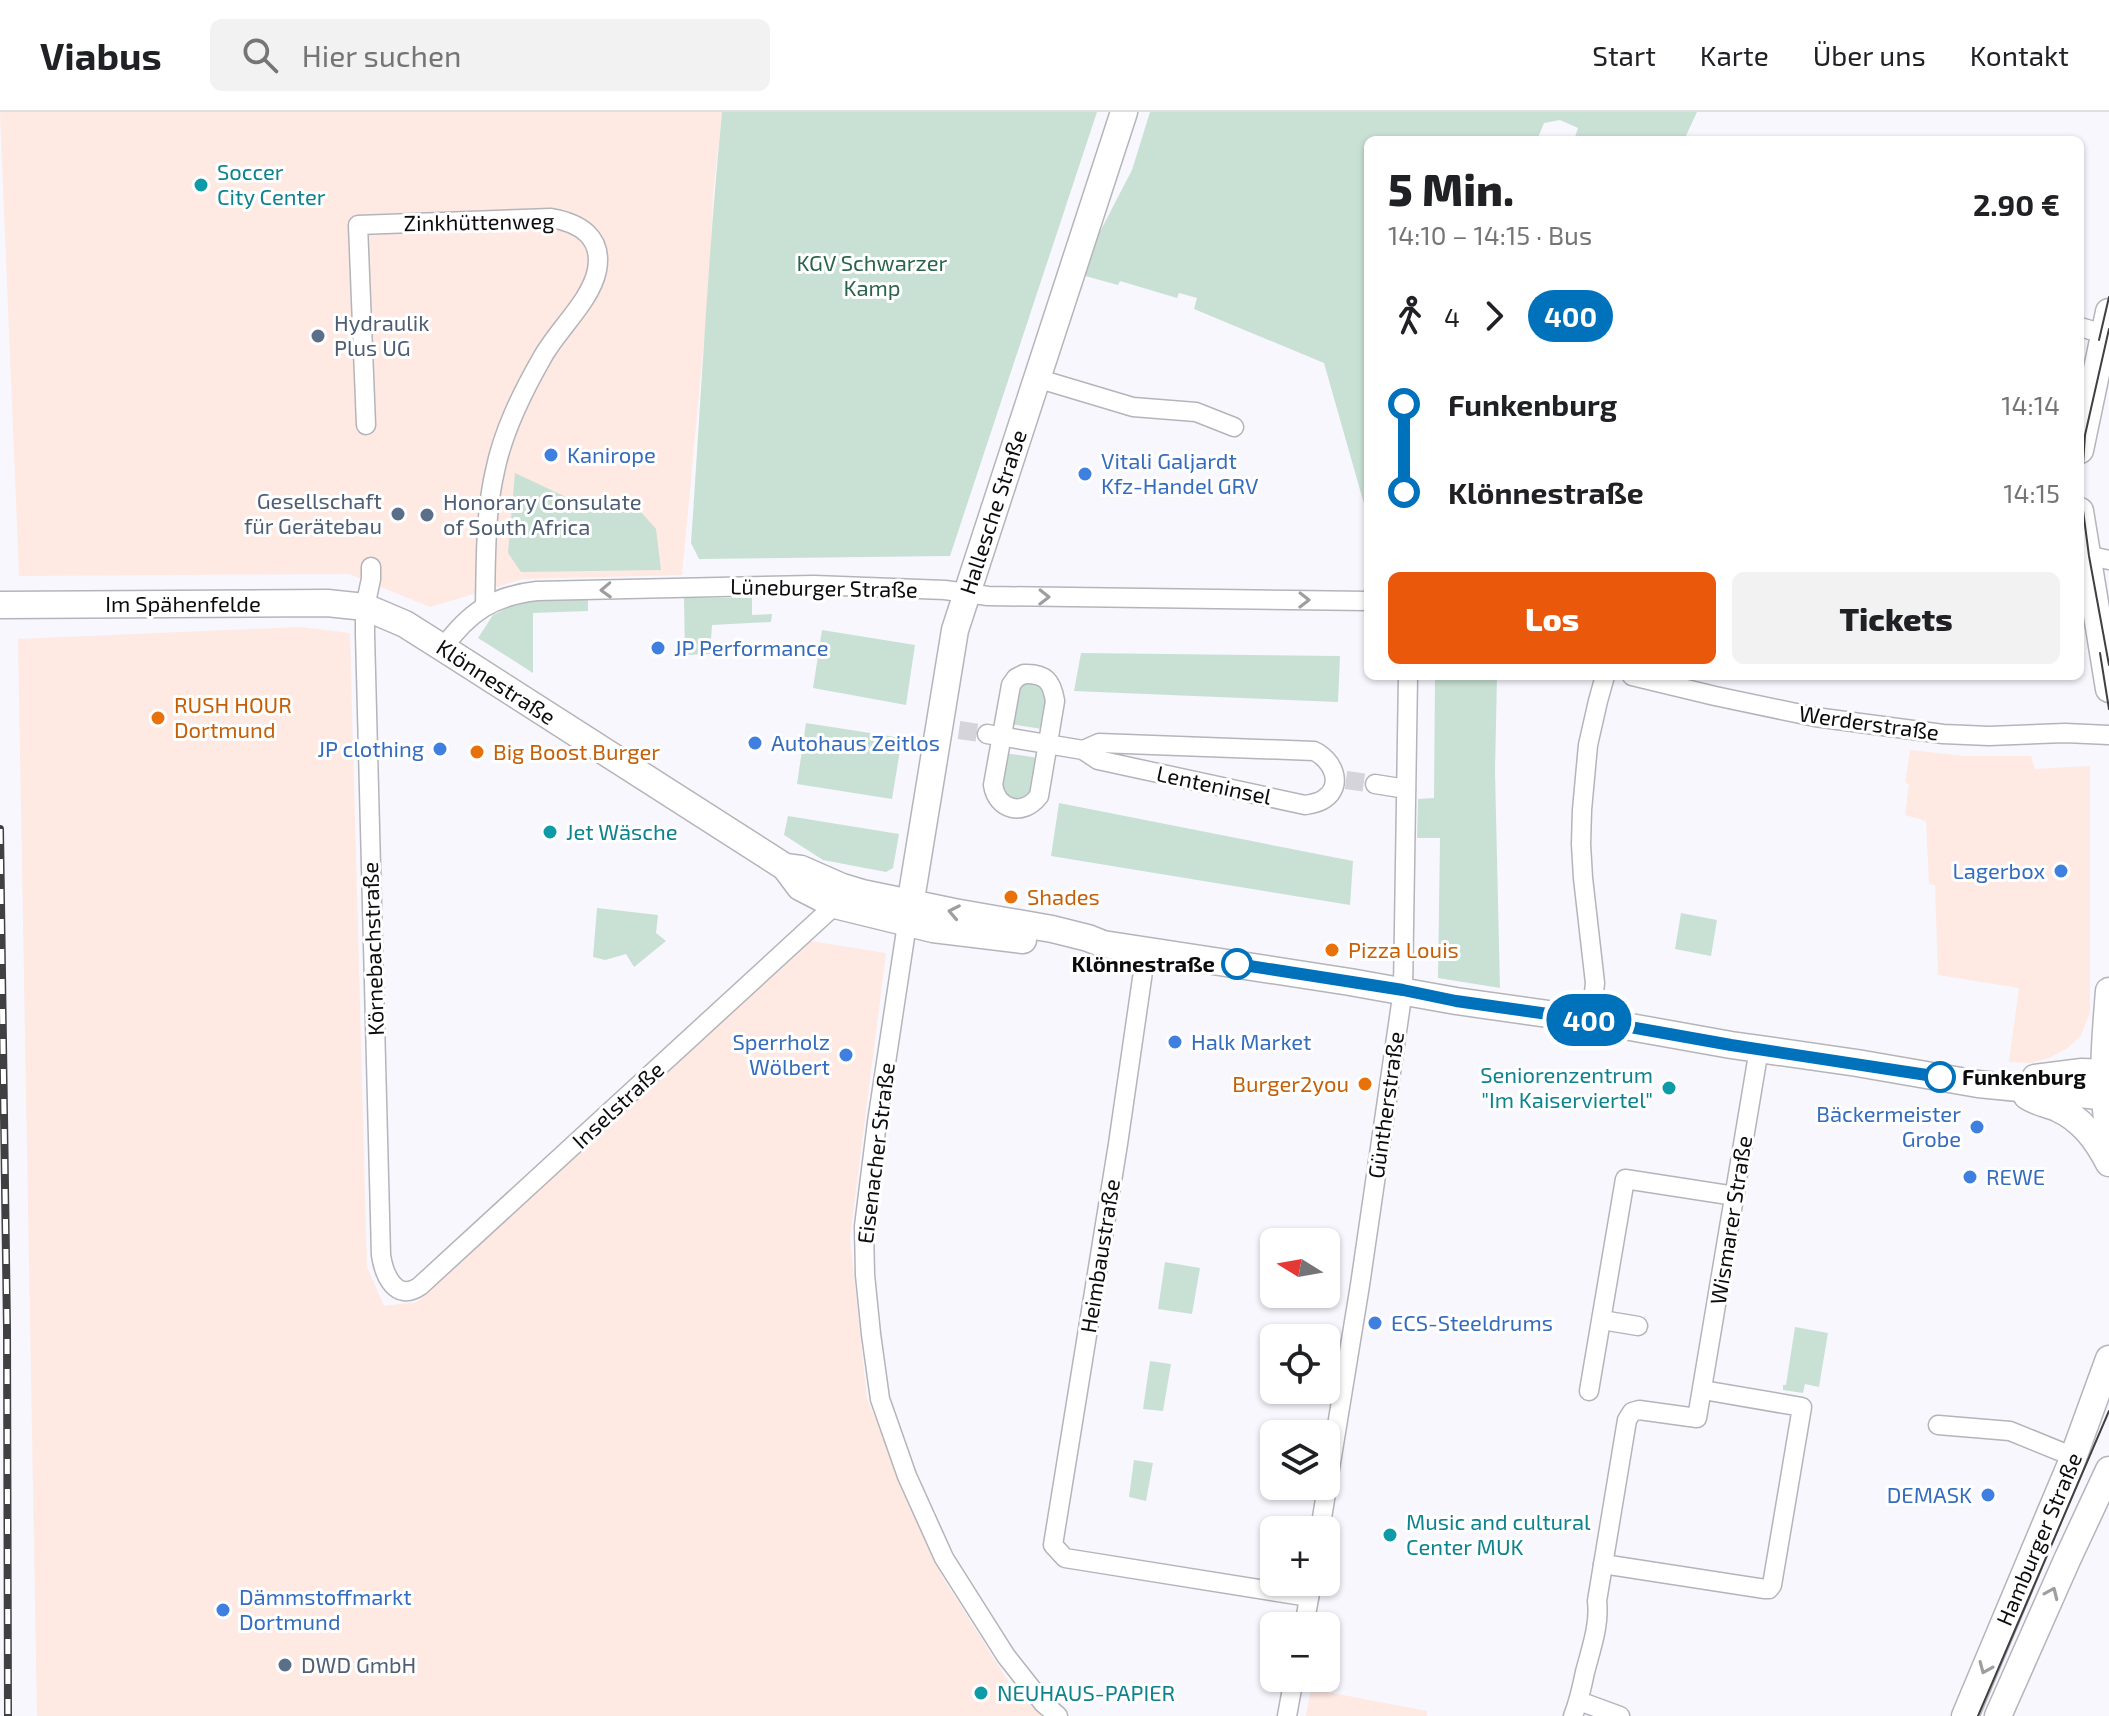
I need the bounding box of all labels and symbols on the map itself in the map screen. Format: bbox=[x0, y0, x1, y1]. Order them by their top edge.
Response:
place label: Soccer City Center bbox=[217, 158, 326, 209]
marker: Soccer City Center bbox=[192, 176, 210, 194]
street label: Zinkhüttenweg bbox=[403, 207, 555, 235]
park label: KGV Schwarzer Kamp bbox=[797, 249, 948, 300]
place label: Hydraulik Plus UG bbox=[334, 309, 429, 360]
marker: Hydraulik Plus UG bbox=[309, 327, 327, 345]
street label: Hallesche Straße bbox=[953, 426, 1031, 597]
place label: Kanirope bbox=[567, 441, 656, 467]
marker: Kanirope bbox=[542, 446, 560, 464]
place label: Vitali Galjardt Kfz-Handel GRV bbox=[1101, 447, 1259, 498]
marker: Vitali Galjardt Kfz-Handel GRV bbox=[1076, 465, 1094, 483]
place label: Gesellschaft für Gerätebau bbox=[244, 487, 382, 538]
place label: Honorary Consulate of South Africa bbox=[443, 488, 642, 539]
marker: Gesellschaft für Gerätebau bbox=[389, 505, 407, 523]
marker: Honorary Consulate of South Africa bbox=[418, 506, 436, 524]
street label: Lüneburger Straße bbox=[730, 572, 918, 602]
one-way arrow bbox=[599, 582, 612, 599]
one-way arrow bbox=[1038, 588, 1051, 605]
street label: Im Spähenfelde bbox=[105, 590, 261, 616]
one-way arrow bbox=[1298, 591, 1311, 609]
street label: Klönnestraße bbox=[432, 633, 561, 729]
place label: JP Performance bbox=[674, 634, 829, 660]
marker: JP Performance bbox=[649, 639, 667, 657]
place label: RUSH HOUR Dortmund bbox=[174, 691, 292, 742]
street label: Werderstraße bbox=[1797, 699, 1941, 745]
marker: RUSH HOUR Dortmund bbox=[149, 709, 167, 727]
place label: Autohaus Zeitlos bbox=[771, 729, 940, 755]
marker: Autohaus Zeitlos bbox=[746, 734, 764, 752]
place label: JP clothing bbox=[318, 735, 424, 761]
place label: Big Boost Burger bbox=[493, 738, 660, 764]
marker: JP clothing bbox=[431, 740, 449, 758]
marker: Big Boost Burger bbox=[468, 743, 486, 761]
street label: Lenteninsel bbox=[1154, 759, 1274, 809]
place label: Jet Wäsche bbox=[566, 818, 678, 844]
marker: Jet Wäsche bbox=[541, 823, 559, 841]
place label: Lagerbox bbox=[1952, 857, 2045, 883]
street label: Körnebachstraße bbox=[356, 862, 388, 1036]
marker: Lagerbox bbox=[2052, 862, 2070, 880]
place label: Shades bbox=[1027, 883, 1100, 909]
marker: Shades bbox=[1002, 888, 1020, 906]
one-way arrow bbox=[947, 904, 960, 921]
place label: Pizza Louis bbox=[1348, 936, 1459, 962]
marker: Pizza Louis bbox=[1323, 941, 1341, 959]
marker: Klönnestraße bbox=[1222, 949, 1252, 979]
place label: Klönnestraße bbox=[1071, 950, 1215, 976]
line badge: 400 bbox=[1543, 994, 1635, 1046]
place label: Sperrholz Wölbert bbox=[732, 1028, 830, 1079]
place label: Halk Market bbox=[1191, 1028, 1311, 1054]
street label: Güntherstraße bbox=[1362, 1030, 1408, 1180]
marker: Halk Market bbox=[1166, 1033, 1184, 1051]
marker: Sperrholz Wölbert bbox=[837, 1046, 855, 1064]
street label: Inselstraße bbox=[566, 1055, 668, 1153]
street label: Eisenacher Straße bbox=[851, 1061, 899, 1245]
place label: Seniorenzentrum "Im Kaiserviertel" bbox=[1480, 1061, 1653, 1112]
marker: Funkenburg bbox=[1925, 1062, 1955, 1092]
place label: Funkenburg bbox=[1962, 1063, 2086, 1089]
place label: Burger2you bbox=[1232, 1070, 1349, 1096]
marker: Burger2you bbox=[1356, 1075, 1374, 1093]
marker: Seniorenzentrum "Im Kaiserviertel" bbox=[1660, 1079, 1678, 1097]
place label: Bäckermeister Grobe bbox=[1816, 1100, 1961, 1151]
marker: Bäckermeister Grobe bbox=[1968, 1118, 1986, 1136]
street label: Wismarer Straße bbox=[1704, 1134, 1756, 1306]
place label: REWE bbox=[1986, 1163, 2045, 1189]
marker: REWE bbox=[1961, 1168, 1979, 1186]
street label: Heimbaustraße bbox=[1074, 1177, 1124, 1335]
north arrow bbox=[1260, 1228, 1340, 1308]
place label: ECS-Steeldrums bbox=[1391, 1309, 1553, 1335]
marker: ECS-Steeldrums bbox=[1366, 1314, 1384, 1332]
street label: Hamburger Straße bbox=[1990, 1448, 2086, 1629]
place label: DEMASK bbox=[1887, 1481, 1972, 1507]
marker: DEMASK bbox=[1979, 1486, 1997, 1504]
place label: Music and cultural Center MUK bbox=[1406, 1508, 1591, 1559]
marker: Music and cultural Center MUK bbox=[1381, 1526, 1399, 1544]
place label: Dämmstoffmarkt Dortmund bbox=[239, 1583, 412, 1634]
one-way arrow bbox=[2042, 1587, 2058, 1601]
marker: Dämmstoffmarkt Dortmund bbox=[214, 1601, 232, 1619]
place label: DWD GmbH bbox=[301, 1651, 416, 1677]
marker: DWD GmbH bbox=[276, 1656, 294, 1674]
one-way arrow bbox=[1979, 1660, 1995, 1674]
place label: NEUHAUS-PAPIER bbox=[997, 1679, 1175, 1705]
marker: NEUHAUS-PAPIER bbox=[972, 1684, 990, 1702]

